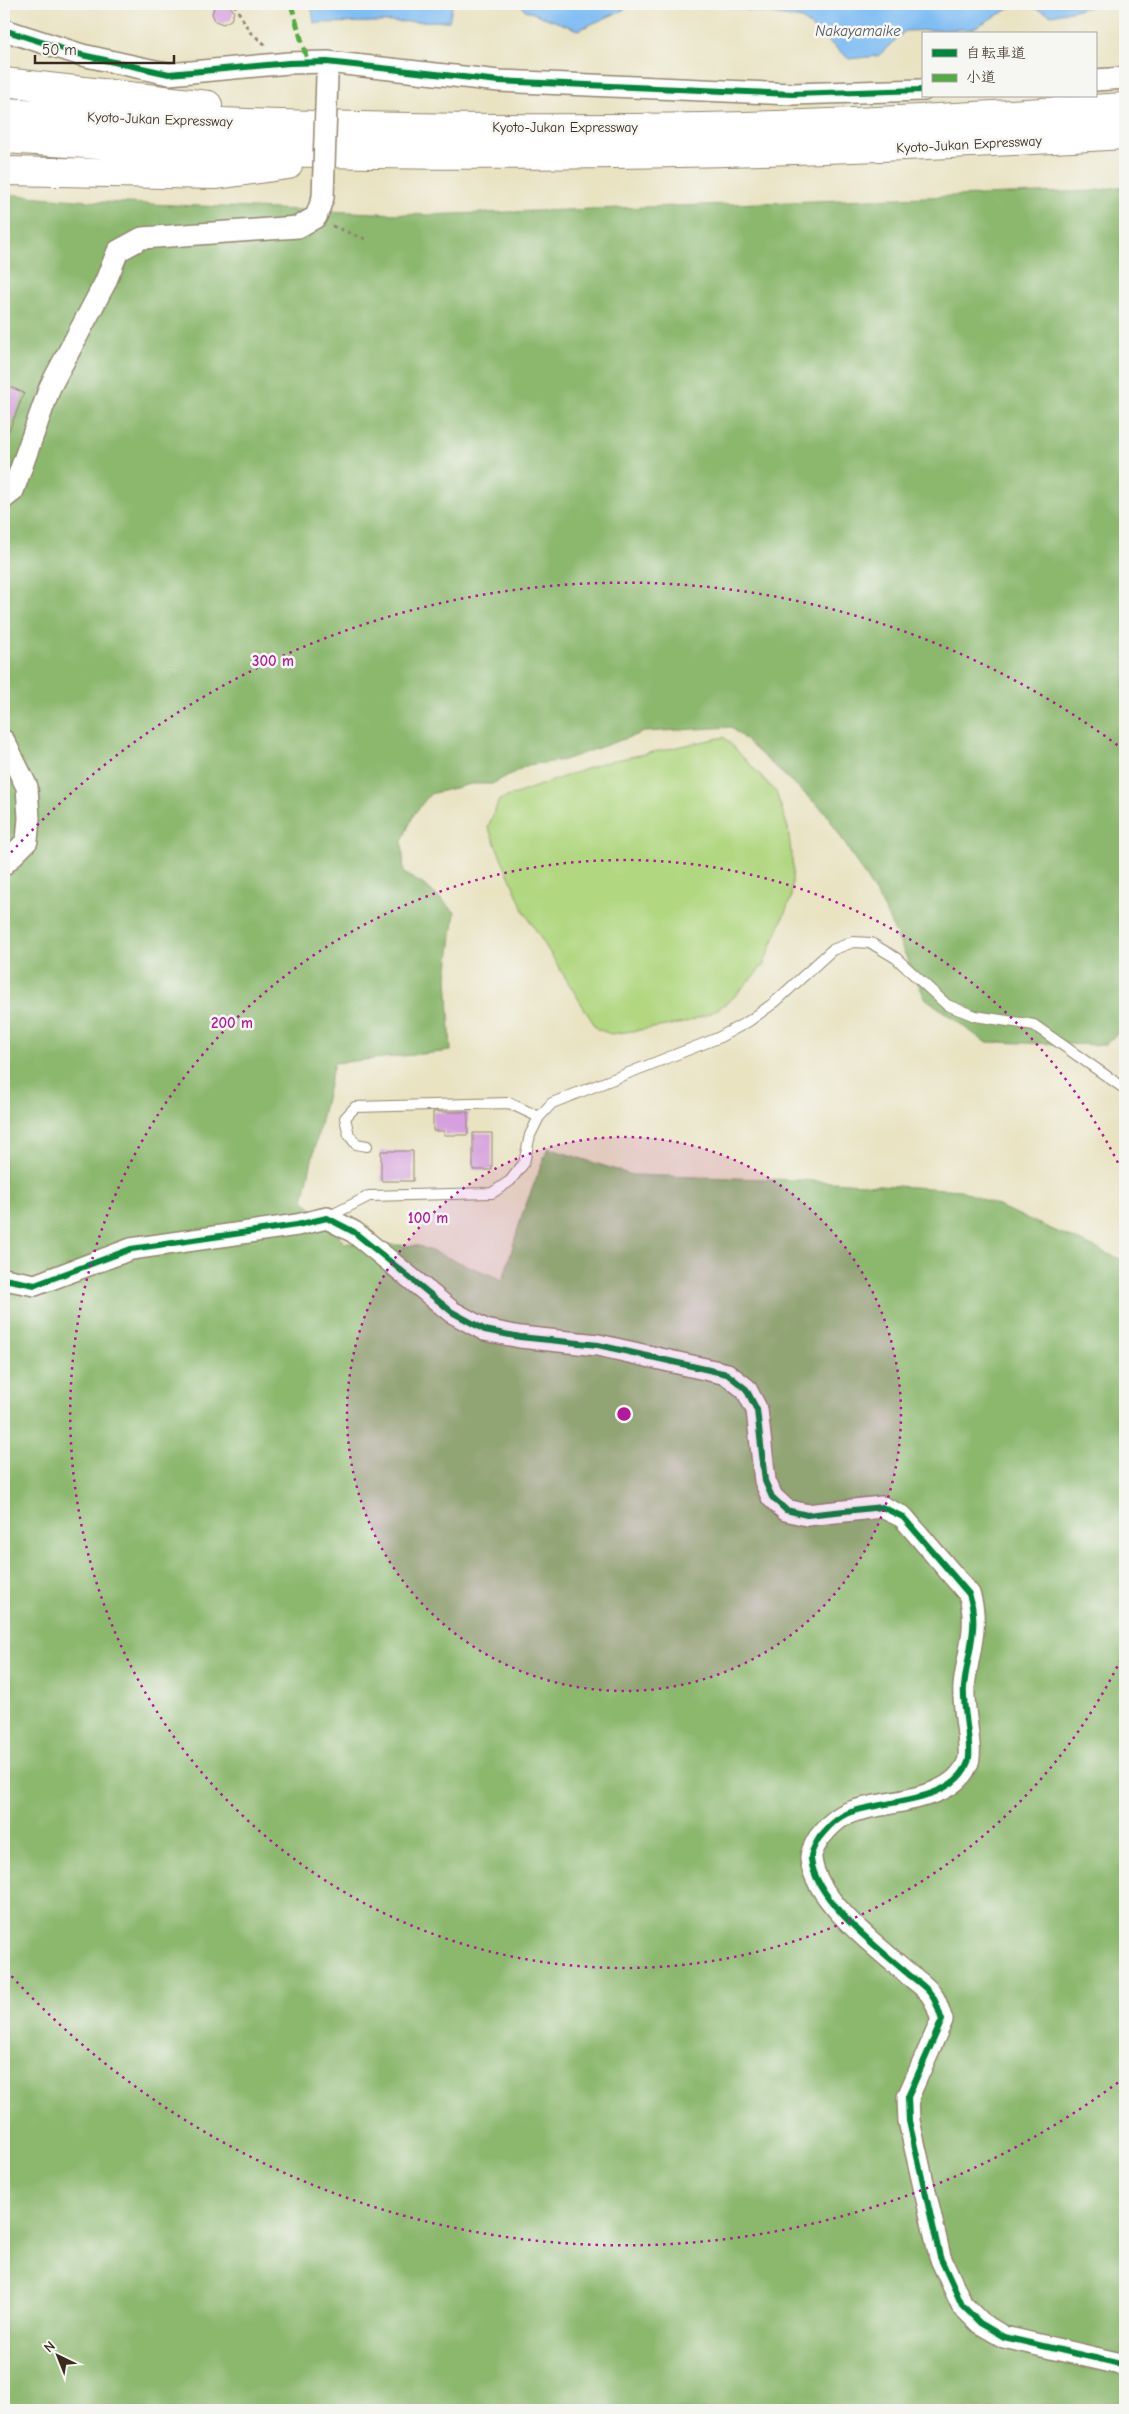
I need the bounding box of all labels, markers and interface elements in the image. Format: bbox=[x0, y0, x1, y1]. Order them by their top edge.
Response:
water label: Nakayamaike bbox=[815, 22, 901, 40]
scale bar bbox=[35, 32, 174, 64]
legend bbox=[922, 32, 1096, 98]
text: 50 m bbox=[42, 41, 77, 59]
text: 自転車道 bbox=[966, 44, 1026, 62]
text: 小道 bbox=[966, 68, 996, 86]
street label: Kyoto-Jukan Expressway bbox=[87, 108, 234, 131]
street label: Kyoto-Jukan Expressway bbox=[492, 119, 639, 136]
street label: Kyoto-Jukan Expressway bbox=[896, 132, 1043, 157]
text: 300 m bbox=[252, 652, 294, 670]
text: 200 m bbox=[211, 1014, 253, 1032]
text: 100 m bbox=[408, 1209, 448, 1227]
centre of rings bbox=[615, 1405, 633, 1423]
north arrow bbox=[32, 2332, 82, 2382]
text: N bbox=[40, 2338, 59, 2356]

